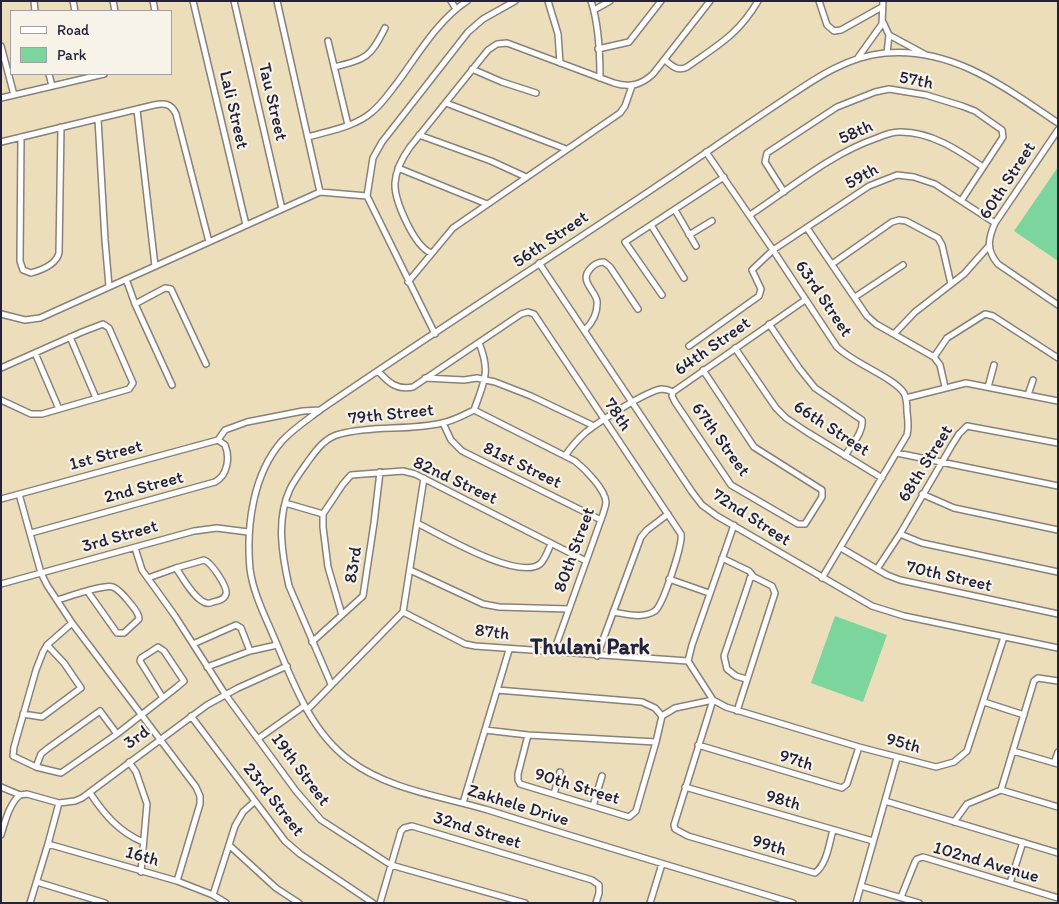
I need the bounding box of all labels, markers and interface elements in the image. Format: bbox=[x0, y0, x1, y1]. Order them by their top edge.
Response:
legend bbox=[10, 10, 172, 75]
text: Road bbox=[57, 21, 89, 39]
text: Park bbox=[57, 46, 87, 64]
street label: Tau Street bbox=[253, 61, 291, 143]
street label: 57th bbox=[897, 67, 935, 95]
street label: Lali Street bbox=[214, 69, 252, 151]
street label: 58th bbox=[835, 116, 877, 150]
street label: 60th Street bbox=[975, 138, 1041, 224]
street label: 59th bbox=[842, 159, 882, 195]
street label: 56th Street bbox=[509, 207, 593, 273]
street label: 63rd Street bbox=[790, 257, 856, 341]
street label: 64th Street bbox=[671, 313, 755, 381]
street label: 78th bbox=[598, 395, 636, 435]
street label: 66th Street bbox=[789, 396, 873, 462]
street label: 67th Street bbox=[686, 399, 754, 481]
street label: 79th Street bbox=[347, 400, 435, 430]
street label: 68th Street bbox=[894, 421, 958, 507]
street label: 1st Street bbox=[67, 436, 145, 476]
street label: 81st Street bbox=[479, 438, 565, 494]
street label: 82nd Street bbox=[409, 452, 501, 510]
street label: 2nd Street bbox=[102, 467, 186, 509]
street label: 72nd Street bbox=[707, 484, 795, 552]
street label: 80th Street bbox=[550, 505, 600, 595]
street label: 3rd Street bbox=[79, 516, 161, 558]
street label: 83rd bbox=[340, 545, 368, 585]
street label: 70th Street bbox=[904, 557, 994, 597]
street label: 87th bbox=[473, 620, 511, 646]
district label: Thulani Park bbox=[530, 635, 650, 661]
street label: 3rd bbox=[120, 721, 154, 755]
street label: 19th Street bbox=[266, 729, 334, 811]
street label: 95th bbox=[883, 729, 923, 759]
street label: 97th bbox=[776, 746, 816, 776]
street label: 23rd Street bbox=[237, 759, 309, 841]
street label: 90th Street bbox=[532, 764, 622, 810]
street label: Zakhele Drive bbox=[465, 780, 571, 832]
street label: 98th bbox=[763, 786, 803, 816]
street label: 32nd Street bbox=[430, 807, 524, 855]
street label: 99th bbox=[749, 831, 789, 861]
street label: 102nd Avenue bbox=[931, 838, 1041, 888]
street label: 16th bbox=[123, 842, 161, 872]

